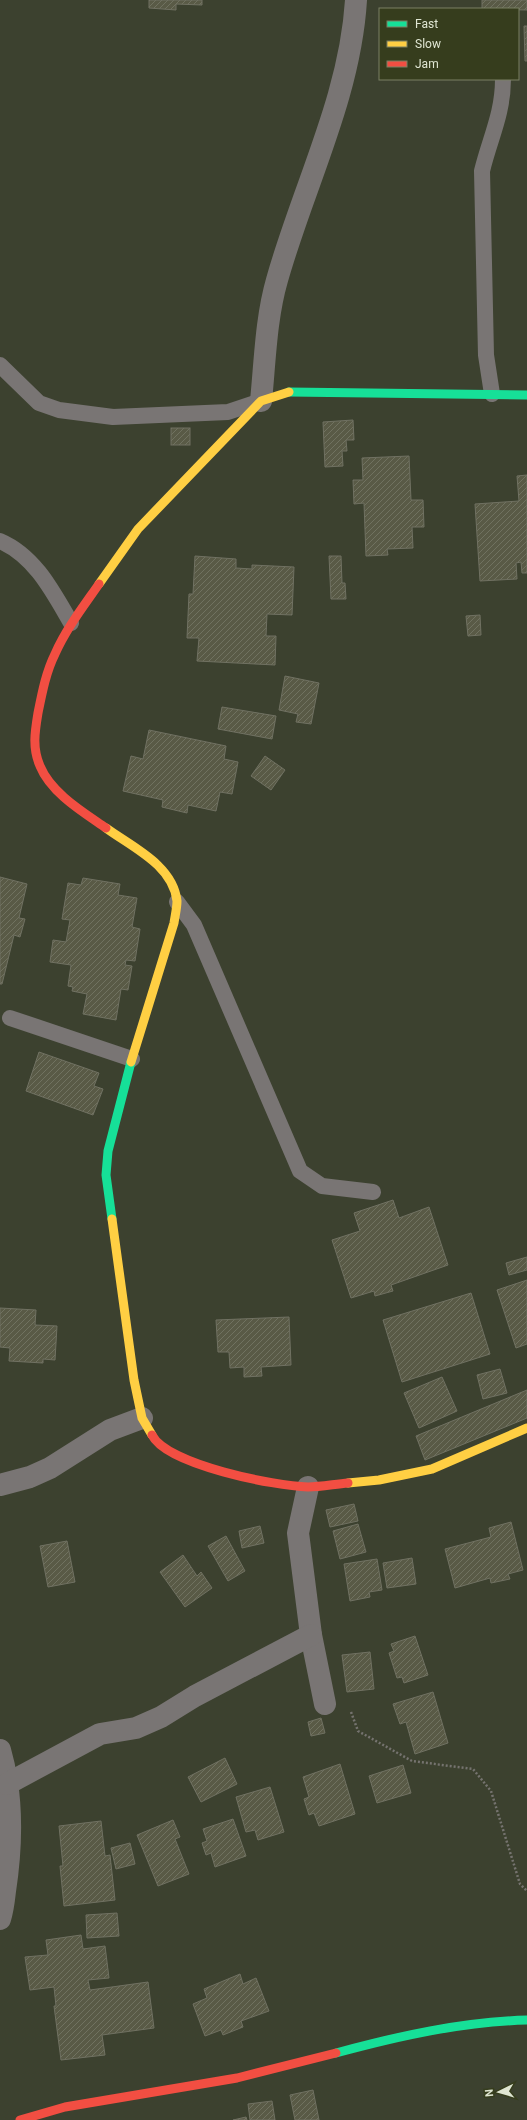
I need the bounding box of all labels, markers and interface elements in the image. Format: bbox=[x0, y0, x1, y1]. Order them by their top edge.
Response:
legend bbox=[379, 8, 519, 80]
text: Fast bbox=[415, 17, 438, 31]
text: Slow bbox=[415, 37, 441, 51]
text: Jam bbox=[415, 57, 439, 71]
north arrow bbox=[479, 2072, 519, 2112]
text: N bbox=[483, 2088, 496, 2097]

